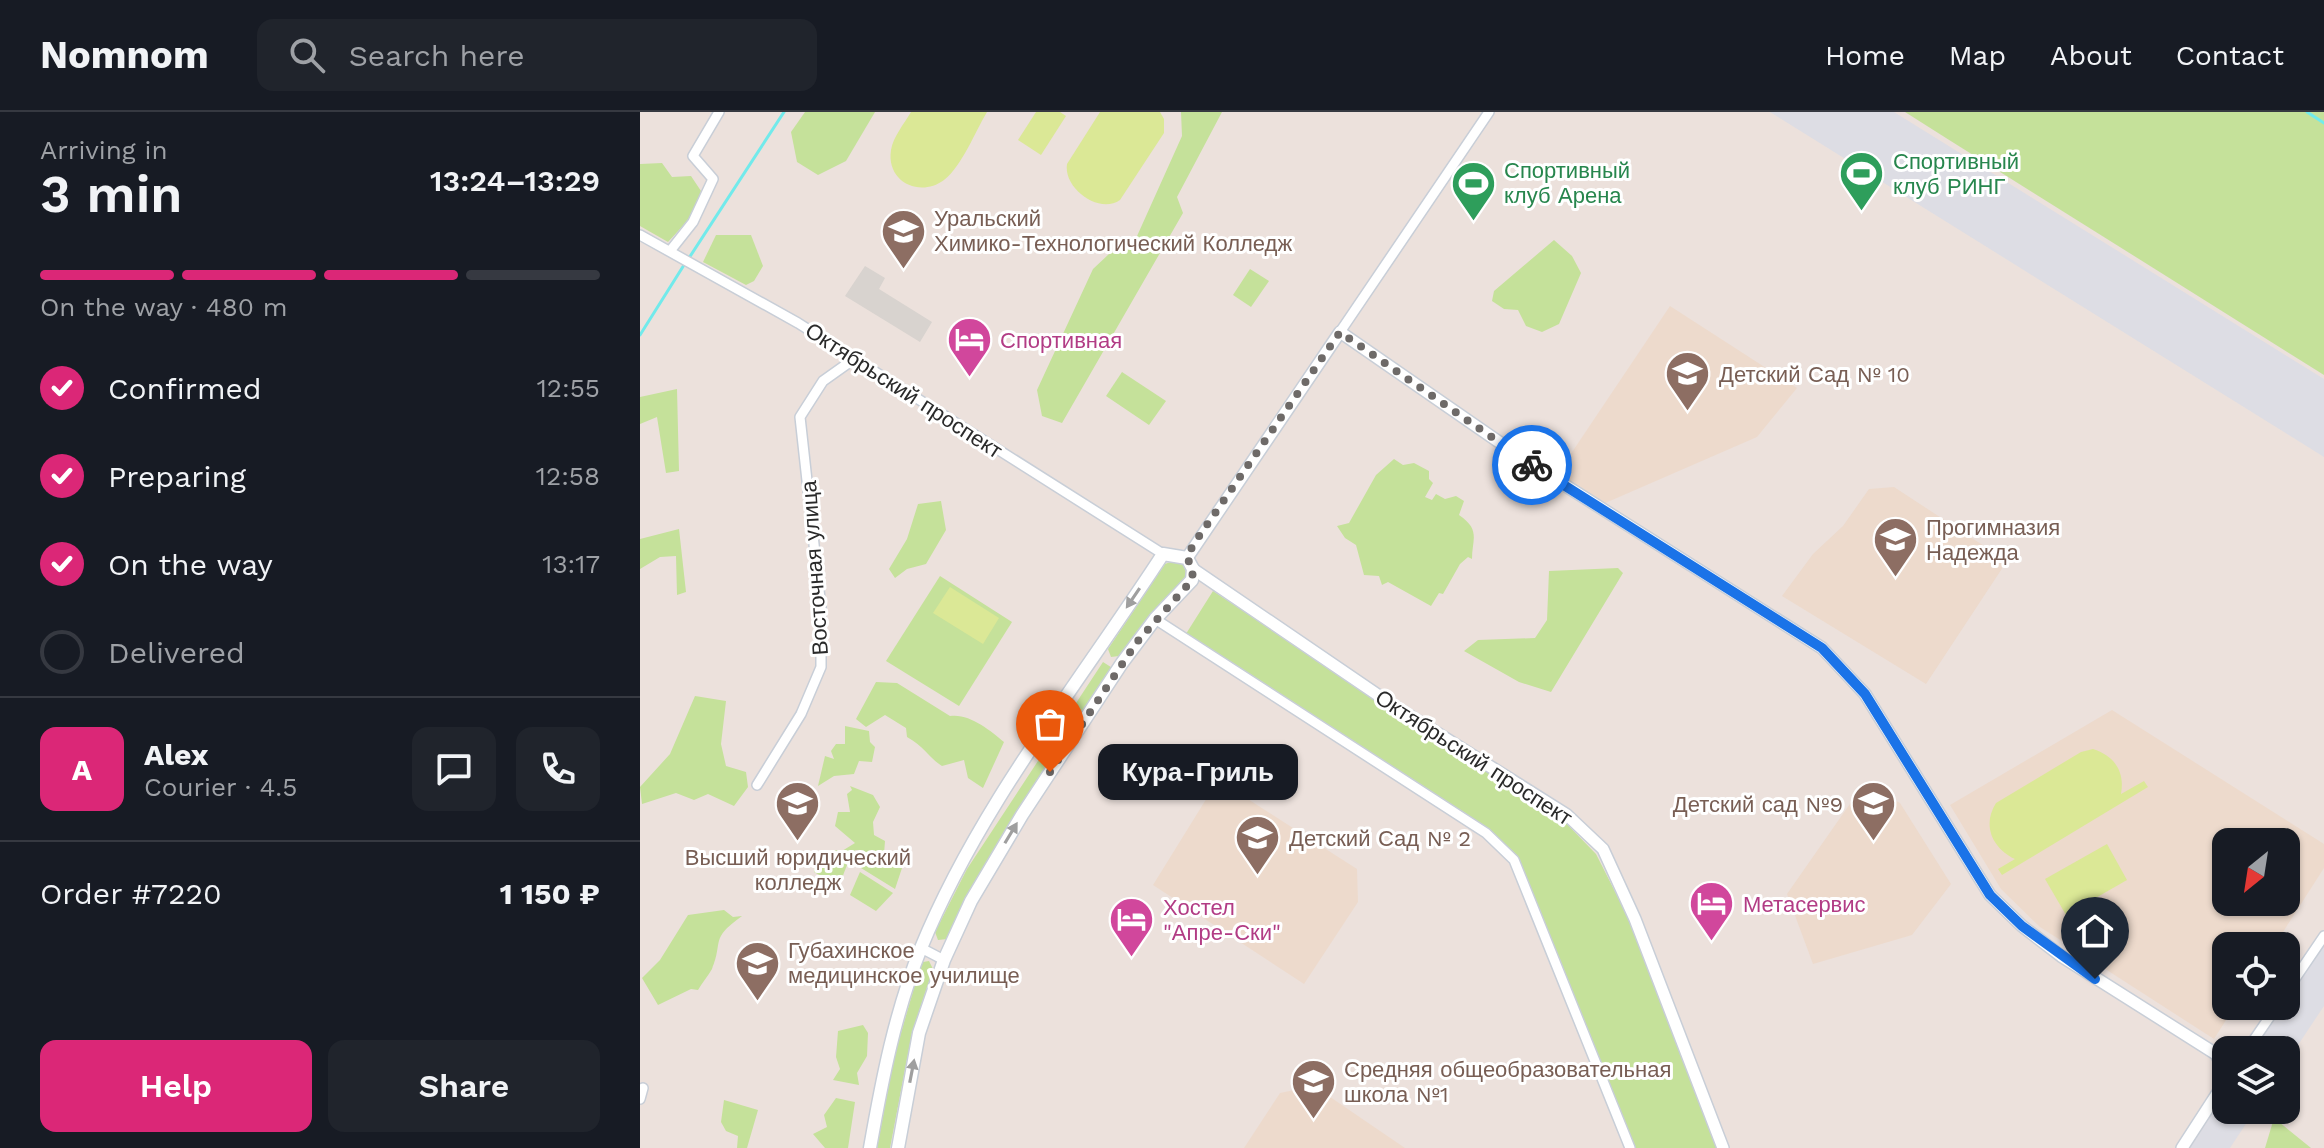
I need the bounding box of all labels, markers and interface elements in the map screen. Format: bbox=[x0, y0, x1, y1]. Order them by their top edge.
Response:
search box bbox=[257, 19, 817, 91]
text: Nomnom bbox=[40, 33, 209, 77]
icon: search bbox=[285, 33, 329, 77]
text: Search here bbox=[349, 38, 524, 73]
text: Home bbox=[1825, 39, 1905, 72]
text: Map bbox=[1949, 39, 2006, 72]
text: About bbox=[2050, 39, 2132, 72]
text: Contact bbox=[2176, 39, 2284, 72]
text: Arriving in bbox=[40, 135, 168, 165]
place label: Спортивный клуб РИНГ bbox=[1893, 149, 2019, 199]
sports icon: Спортивный клуб РИНГ bbox=[1838, 150, 1886, 213]
place label: Спортивный клуб Арена bbox=[1504, 158, 1630, 208]
sports icon: Спортивный клуб Арена bbox=[1449, 159, 1497, 222]
text: 13:24–13:29 bbox=[430, 163, 600, 198]
text: 3 min bbox=[40, 164, 183, 225]
place label: Уральский Химико-Технологический Колледж bbox=[934, 206, 1292, 256]
school or university icon: Уральский Химико-Технологический Колледж bbox=[879, 207, 927, 270]
text: On the way · 480 m bbox=[40, 292, 288, 322]
hotel icon: Спортивная bbox=[945, 316, 993, 379]
street label: Октябрьский проспект bbox=[801, 317, 1007, 463]
place label: Спортивная bbox=[1000, 328, 1122, 353]
school or university icon: Детский Сад № 10 bbox=[1664, 350, 1712, 413]
place label: Детский Сад № 10 bbox=[1719, 362, 1910, 387]
icon: check bbox=[40, 366, 84, 410]
text: Confirmed bbox=[108, 371, 262, 406]
text: 12:55 bbox=[537, 373, 600, 403]
courier bbox=[1492, 425, 1572, 505]
icon: bike bbox=[1510, 443, 1554, 487]
icon: check bbox=[40, 454, 84, 498]
text: Preparing bbox=[108, 459, 246, 494]
text: 12:58 bbox=[536, 461, 600, 491]
street label: Восточная улица bbox=[796, 479, 833, 656]
place label: Прогимназия Надежда bbox=[1926, 515, 2060, 565]
school or university icon: Прогимназия Надежда bbox=[1871, 516, 1919, 579]
icon: check bbox=[40, 542, 84, 586]
text: On the way bbox=[108, 547, 273, 582]
text: 13:17 bbox=[542, 549, 600, 579]
one-way arrow bbox=[1126, 588, 1141, 609]
text: Delivered bbox=[108, 635, 245, 670]
street label: Октябрьский проспект bbox=[1371, 684, 1577, 830]
pin bbox=[1016, 690, 1084, 772]
icon: bag bbox=[1028, 702, 1072, 746]
button: chat bbox=[412, 727, 496, 811]
button: phone bbox=[516, 727, 600, 811]
text: Alex bbox=[144, 737, 208, 772]
callout: Кура-Гриль bbox=[1098, 744, 1298, 800]
text: A bbox=[72, 752, 92, 787]
text: Кура-Гриль bbox=[1122, 757, 1274, 787]
text: Courier · 4.5 bbox=[144, 772, 297, 802]
school or university icon: Высший юридический колледж bbox=[774, 780, 822, 843]
school or university icon: Детский сад №9 bbox=[1850, 780, 1898, 843]
place label: Детский сад №9 bbox=[1673, 792, 1843, 817]
school or university icon: Детский Сад № 2 bbox=[1234, 814, 1282, 877]
one-way arrow bbox=[1004, 822, 1018, 844]
place label: Детский Сад № 2 bbox=[1289, 826, 1471, 851]
north arrow bbox=[2212, 828, 2300, 916]
map controls bbox=[2212, 828, 2300, 1124]
place label: Высший юридический колледж bbox=[685, 845, 911, 895]
text: Order #7220 bbox=[40, 876, 222, 911]
text: 1 150 ₽ bbox=[500, 876, 600, 911]
hotel icon: Метасервис bbox=[1688, 880, 1736, 943]
place label: Метасервис bbox=[1743, 892, 1866, 917]
place label: Хостел "Апре-Ски" bbox=[1163, 895, 1281, 945]
hotel icon: Хостел "Апре-Ски" bbox=[1108, 896, 1156, 959]
pin bbox=[2061, 897, 2129, 979]
icon: home bbox=[2073, 909, 2117, 953]
button: locate bbox=[2212, 932, 2300, 1020]
place label: Губахинское медицинское училище bbox=[788, 938, 1020, 988]
school or university icon: Губахинское медицинское училище bbox=[733, 939, 781, 1002]
button: layers bbox=[2212, 1036, 2300, 1124]
button: Help bbox=[40, 1040, 312, 1132]
button: Share bbox=[328, 1040, 600, 1132]
place label: Средняя общеобразовательная школа №1 bbox=[1344, 1057, 1671, 1107]
one-way arrow bbox=[906, 1058, 918, 1083]
school or university icon: Средняя общеобразовательная школа №1 bbox=[1289, 1058, 1337, 1121]

